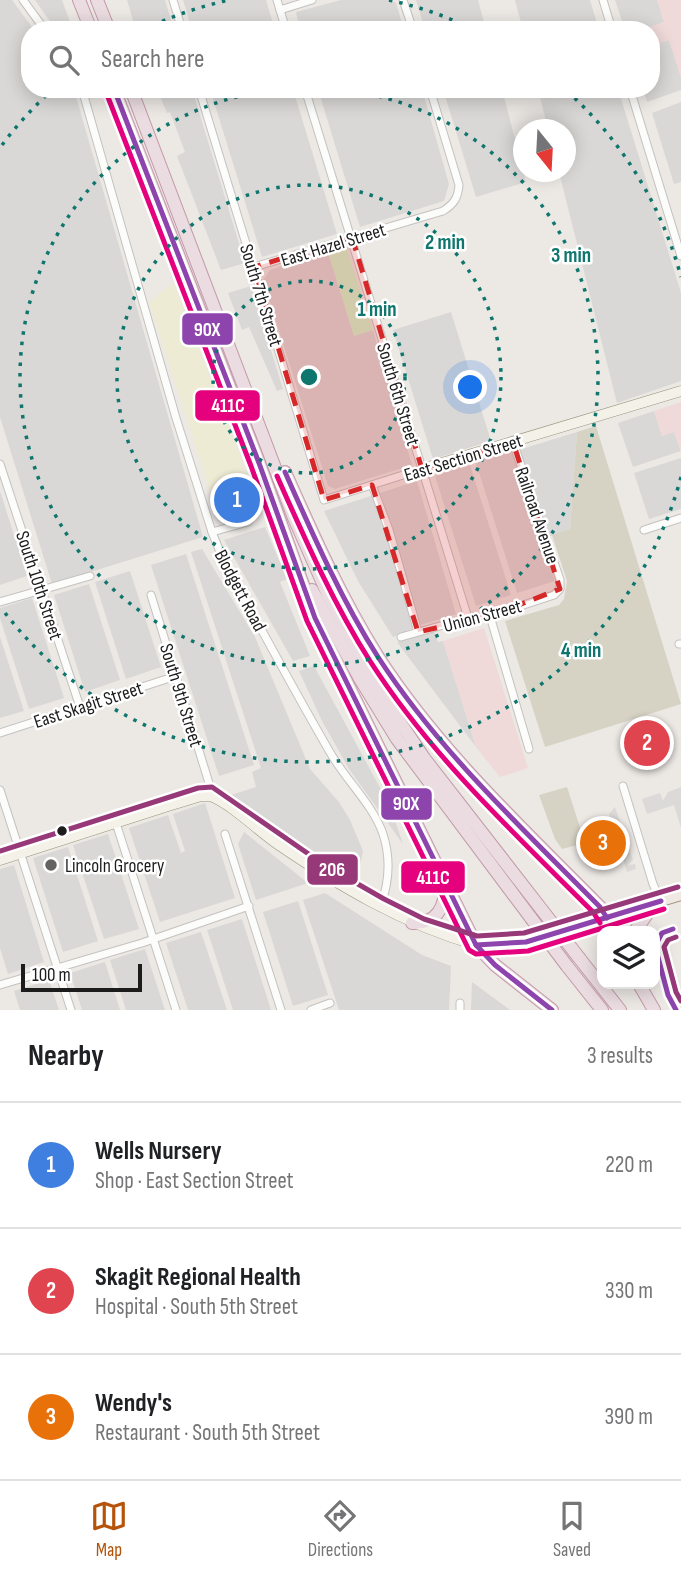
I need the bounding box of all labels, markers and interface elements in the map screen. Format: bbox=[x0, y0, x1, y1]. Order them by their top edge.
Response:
search box bbox=[21, 21, 660, 98]
icon: search bbox=[45, 41, 83, 79]
text: Search here bbox=[101, 44, 204, 75]
north arrow bbox=[513, 119, 576, 182]
street label: East Hazel Street bbox=[278, 219, 389, 272]
text: 2 min bbox=[425, 230, 465, 255]
street label: South 7th Street bbox=[234, 242, 287, 350]
text: 3 min bbox=[551, 243, 591, 268]
text: 1 min bbox=[357, 297, 397, 322]
line badge: 90X bbox=[181, 312, 234, 346]
text: 90X bbox=[194, 319, 220, 342]
street label: South 6th Street bbox=[371, 340, 424, 449]
centre of rings bbox=[297, 365, 321, 389]
your location bbox=[453, 370, 487, 404]
line badge: 411C bbox=[194, 389, 261, 422]
text: 411C bbox=[211, 395, 245, 418]
street label: East Section Street bbox=[402, 430, 525, 487]
street label: Railroad Avenue bbox=[509, 464, 564, 567]
pin: 1 bbox=[214, 474, 260, 526]
street label: South 10th Street bbox=[10, 528, 67, 643]
street label: Blodgett Road bbox=[209, 546, 271, 635]
street label: Union Street bbox=[441, 595, 524, 638]
text: 4 min bbox=[561, 638, 601, 663]
street label: South 9th Street bbox=[154, 641, 207, 750]
street label: East Skagit Street bbox=[31, 677, 146, 734]
pin: 2 bbox=[624, 717, 670, 769]
line badge: 90X bbox=[380, 787, 433, 821]
text: 90X bbox=[393, 793, 419, 816]
pin: 3 bbox=[580, 817, 626, 869]
unlabelled marker bbox=[55, 824, 69, 838]
line badge: 206 bbox=[306, 853, 359, 886]
place label: Lincoln Grocery bbox=[65, 855, 165, 878]
marker: Lincoln Grocery bbox=[43, 857, 59, 873]
text: 206 bbox=[319, 859, 345, 882]
line badge: 411C bbox=[400, 860, 466, 894]
text: 411C bbox=[416, 867, 450, 890]
map controls bbox=[597, 926, 660, 989]
button: layers bbox=[597, 926, 660, 989]
scale bar bbox=[21, 961, 142, 993]
text: 100 m bbox=[32, 964, 71, 987]
text: Nearby bbox=[28, 1038, 104, 1074]
text: 3 results bbox=[587, 1042, 653, 1070]
text: Wells Nursery bbox=[95, 1136, 222, 1167]
text: 1 bbox=[46, 1151, 56, 1179]
text: 220 m bbox=[605, 1151, 653, 1179]
text: Shop · East Section Street bbox=[95, 1167, 294, 1195]
text: Skagit Regional Health bbox=[95, 1262, 301, 1293]
text: 2 bbox=[46, 1277, 56, 1305]
text: 330 m bbox=[605, 1277, 653, 1305]
text: Hospital · South 5th Street bbox=[95, 1293, 298, 1321]
text: Wendy's bbox=[95, 1388, 172, 1419]
text: 3 bbox=[46, 1403, 56, 1431]
text: 390 m bbox=[604, 1403, 653, 1431]
text: Restaurant · South 5th Street bbox=[95, 1419, 320, 1447]
tab: Map bbox=[90, 1497, 128, 1562]
tab: Directions bbox=[308, 1497, 373, 1562]
tab: Saved bbox=[553, 1497, 591, 1562]

